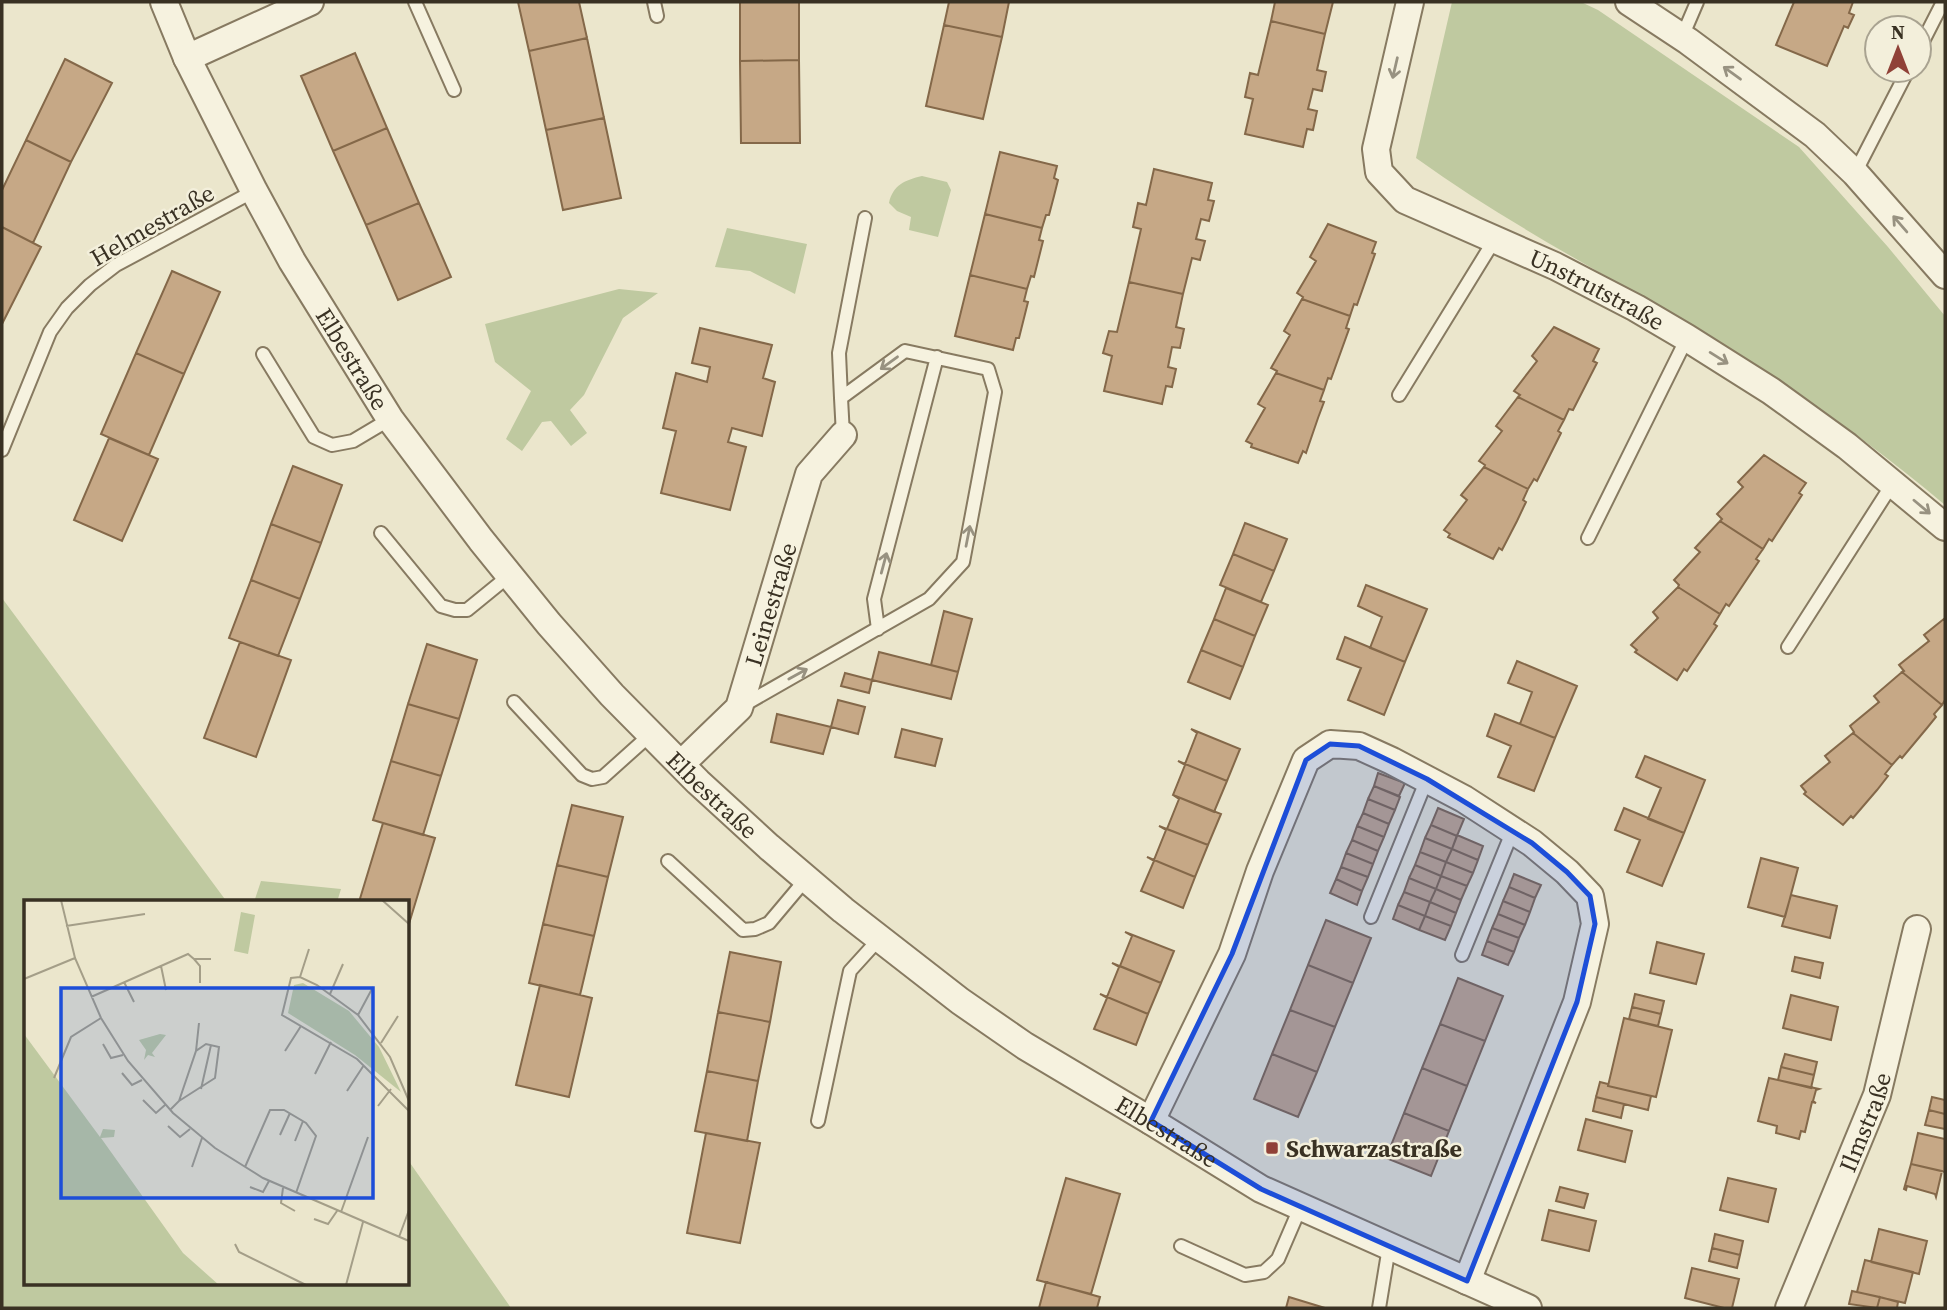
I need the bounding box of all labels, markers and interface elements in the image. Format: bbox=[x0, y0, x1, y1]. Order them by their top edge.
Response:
north arrow bbox=[1863, 14, 1933, 84]
text: N bbox=[1891, 19, 1905, 45]
one-way arrow bbox=[1387, 56, 1401, 79]
one-way arrow bbox=[1723, 66, 1742, 80]
street label: Helmestraße bbox=[84, 176, 220, 274]
one-way arrow bbox=[1892, 215, 1908, 233]
street label: Unstrutstraße bbox=[1524, 240, 1671, 338]
street label: Elbestraße bbox=[308, 301, 397, 416]
one-way arrow bbox=[1709, 351, 1728, 366]
one-way arrow bbox=[880, 355, 899, 370]
one-way arrow bbox=[1913, 499, 1931, 515]
one-way arrow bbox=[961, 525, 975, 548]
street label: Leinestraße bbox=[736, 538, 804, 670]
one-way arrow bbox=[878, 552, 891, 574]
one-way arrow bbox=[787, 667, 808, 680]
street label: Elbestraße bbox=[660, 743, 766, 846]
inset map bbox=[24, 900, 410, 1286]
street label: Ilmstraße bbox=[1831, 1069, 1898, 1177]
street label: Elbestraße bbox=[1110, 1087, 1224, 1175]
place label: Schwarzastraße bbox=[1286, 1132, 1462, 1165]
marker: Schwarzastraße bbox=[1264, 1140, 1280, 1156]

